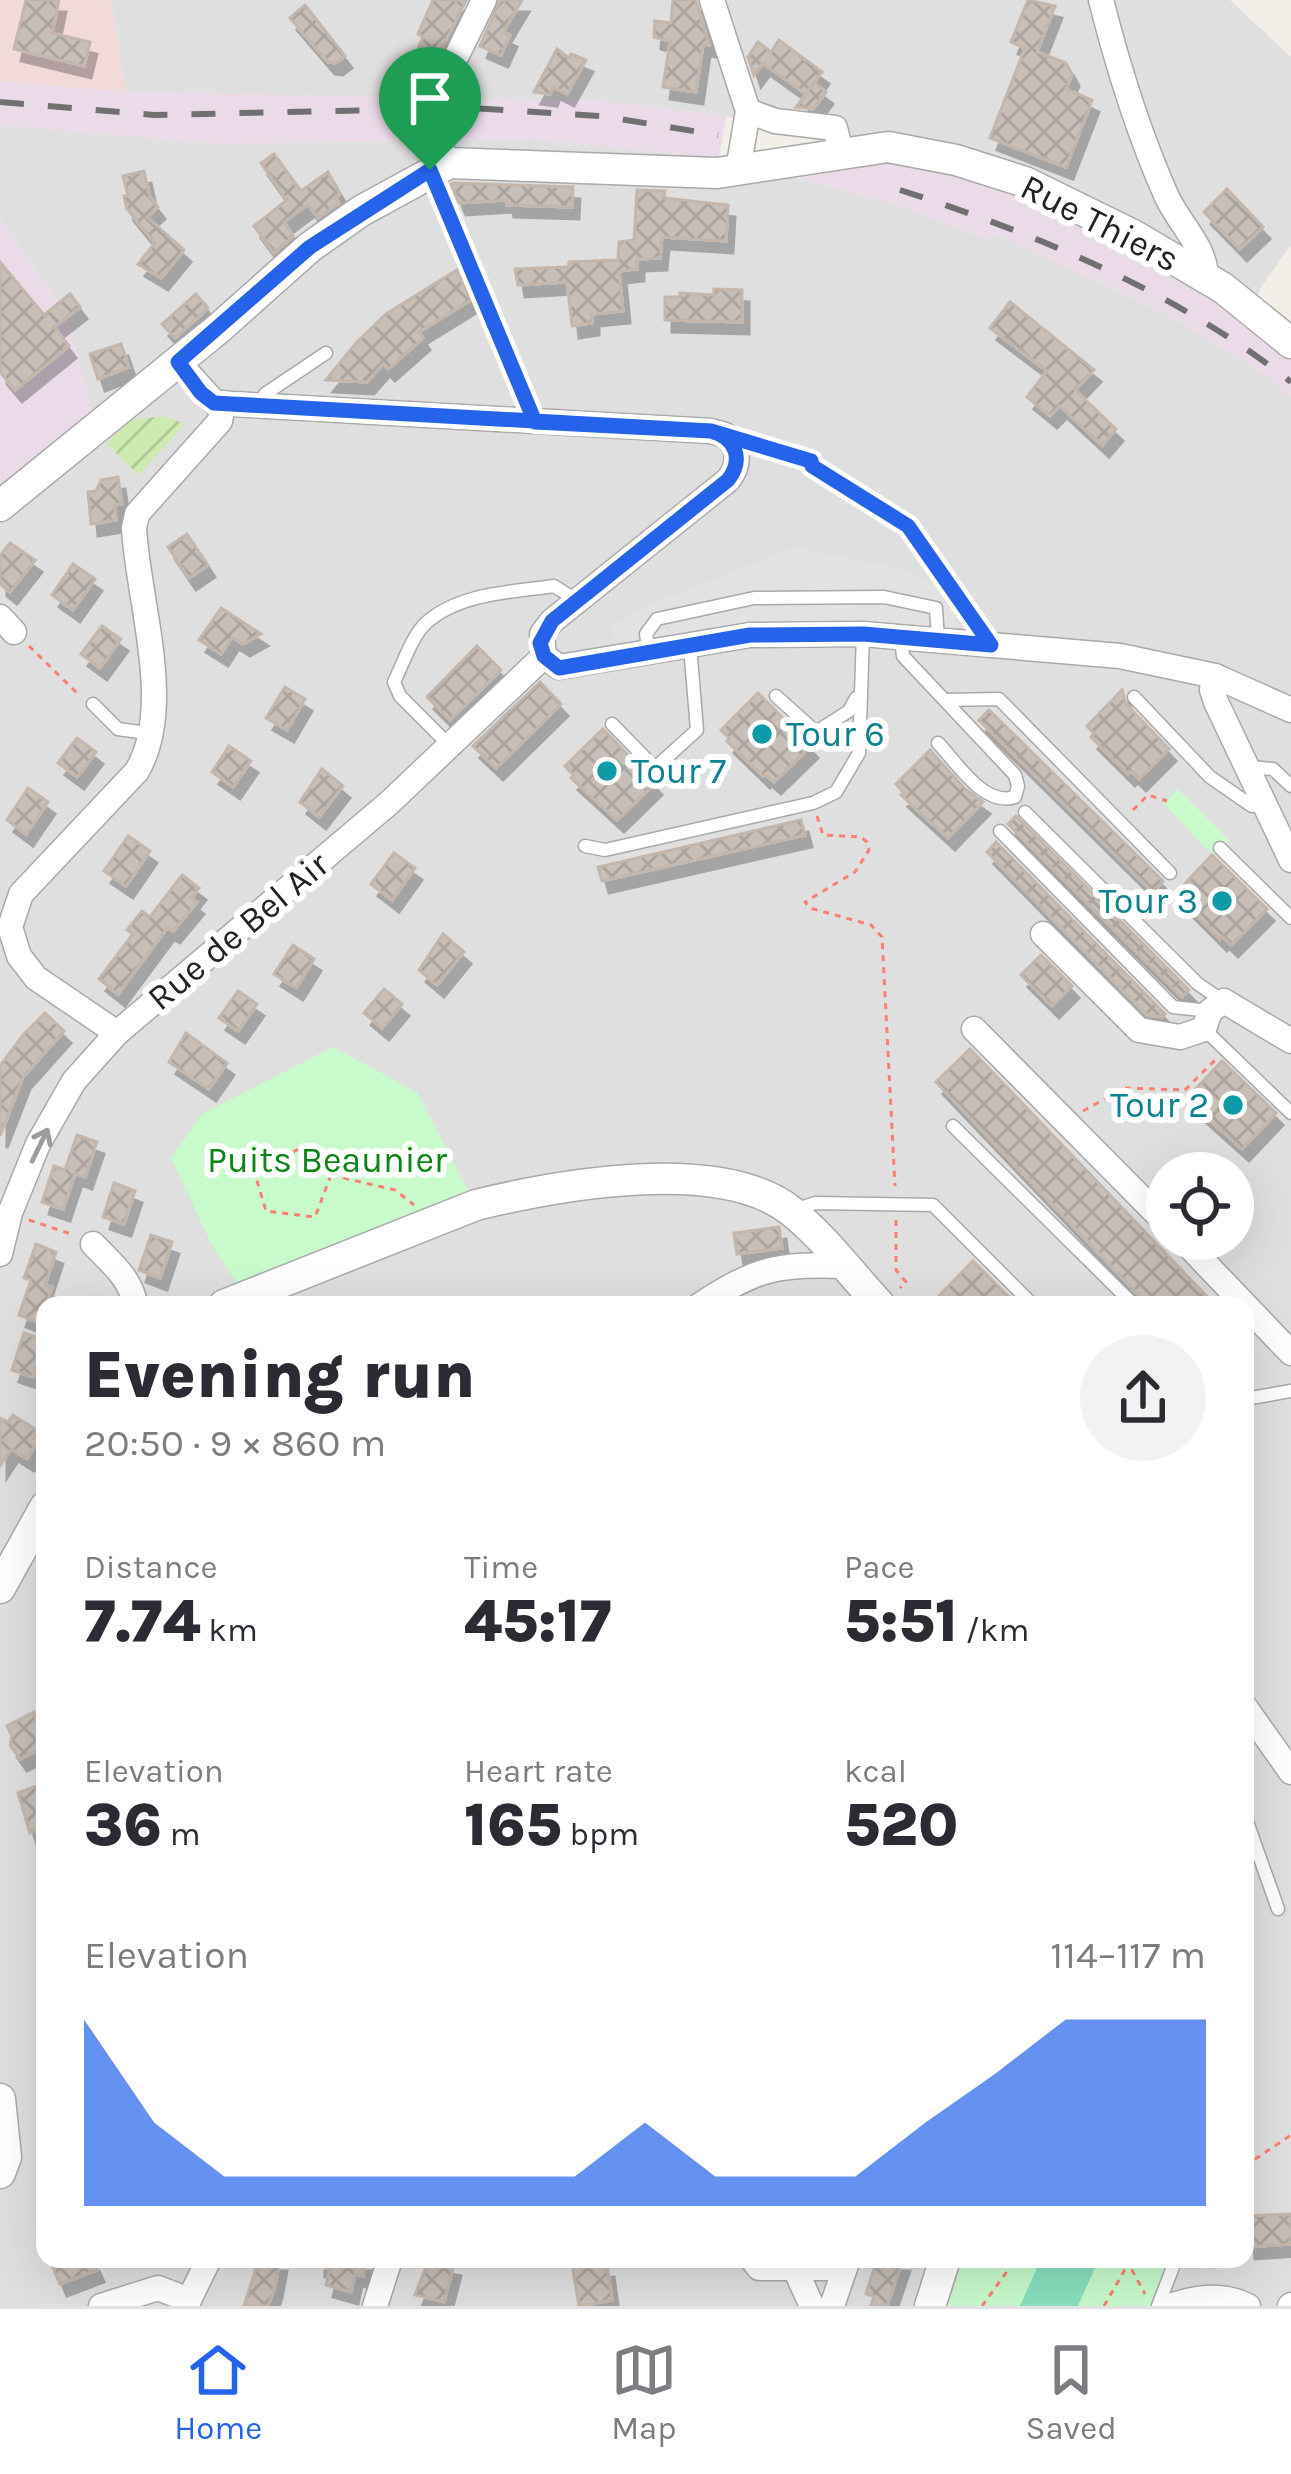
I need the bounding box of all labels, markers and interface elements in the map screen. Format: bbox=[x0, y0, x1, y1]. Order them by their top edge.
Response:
pin bbox=[379, 47, 481, 170]
icon: arrive bbox=[397, 65, 463, 131]
street label: Rue Thiers bbox=[1014, 165, 1186, 281]
place label: Tour 6 bbox=[786, 713, 885, 755]
marker: Tour 6 bbox=[749, 721, 775, 747]
place label: Tour 7 bbox=[631, 750, 726, 792]
marker: Tour 7 bbox=[594, 758, 620, 784]
street label: Rue de Bel Air bbox=[139, 843, 338, 1019]
place label: Tour 3 bbox=[1099, 880, 1198, 922]
marker: Tour 3 bbox=[1209, 888, 1235, 914]
place label: Tour 2 bbox=[1110, 1084, 1209, 1126]
marker: Tour 2 bbox=[1220, 1092, 1246, 1118]
one-way arrow bbox=[29, 1128, 52, 1163]
park label: Puits Beaunier bbox=[207, 1139, 448, 1181]
map controls bbox=[1146, 1152, 1254, 1260]
button: locate bbox=[1146, 1152, 1254, 1260]
button: share bbox=[1080, 1335, 1206, 1461]
text: Evening run bbox=[84, 1336, 475, 1414]
text: 20:50 · 9 × 860 m bbox=[84, 1420, 386, 1466]
text: Distance bbox=[84, 1548, 217, 1586]
text: Time bbox=[464, 1548, 538, 1586]
text: Pace bbox=[844, 1548, 914, 1586]
text: 7.74 bbox=[84, 1586, 200, 1656]
text: 45:17 bbox=[464, 1586, 611, 1656]
text: 5:51 bbox=[844, 1586, 958, 1656]
text: km bbox=[200, 1611, 258, 1649]
text: /km bbox=[958, 1611, 1029, 1649]
text: Elevation bbox=[84, 1752, 224, 1790]
text: Heart rate bbox=[464, 1752, 613, 1790]
text: kcal bbox=[844, 1752, 907, 1790]
text: 36 bbox=[84, 1790, 162, 1860]
text: 165 bbox=[464, 1790, 562, 1860]
text: 520 bbox=[844, 1790, 958, 1860]
text: m bbox=[162, 1815, 201, 1853]
text: bpm bbox=[562, 1815, 639, 1853]
text: Elevation bbox=[84, 1932, 249, 1978]
text: 114–117 m bbox=[1050, 1932, 1206, 1978]
tab: Home bbox=[174, 2337, 262, 2447]
tab: Map bbox=[611, 2337, 677, 2447]
tab: Saved bbox=[1025, 2337, 1117, 2447]

